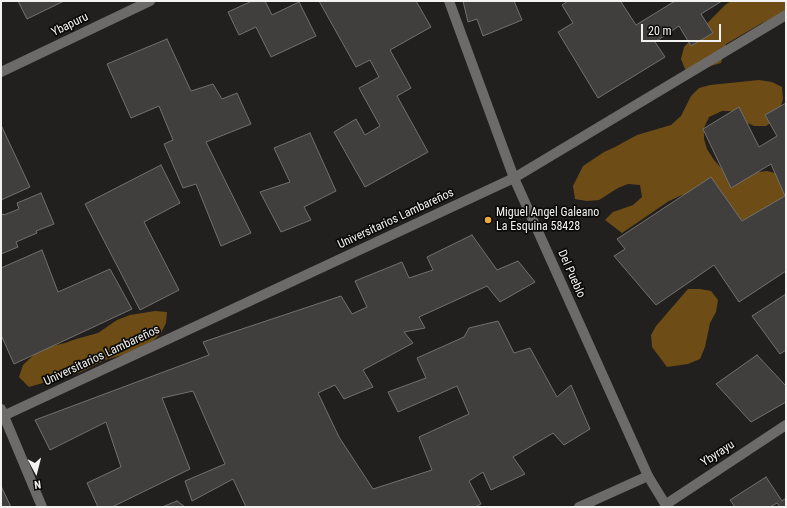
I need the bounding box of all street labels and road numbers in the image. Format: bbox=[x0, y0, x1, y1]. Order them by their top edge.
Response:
street label: Ybapuru bbox=[49, 10, 91, 40]
street label: Universitarios Lambareños bbox=[336, 186, 456, 252]
street label: Del Pueblo bbox=[554, 248, 588, 300]
street label: Universitarios Lambareños bbox=[42, 323, 162, 389]
street label: Ybyrayu bbox=[699, 438, 737, 470]

